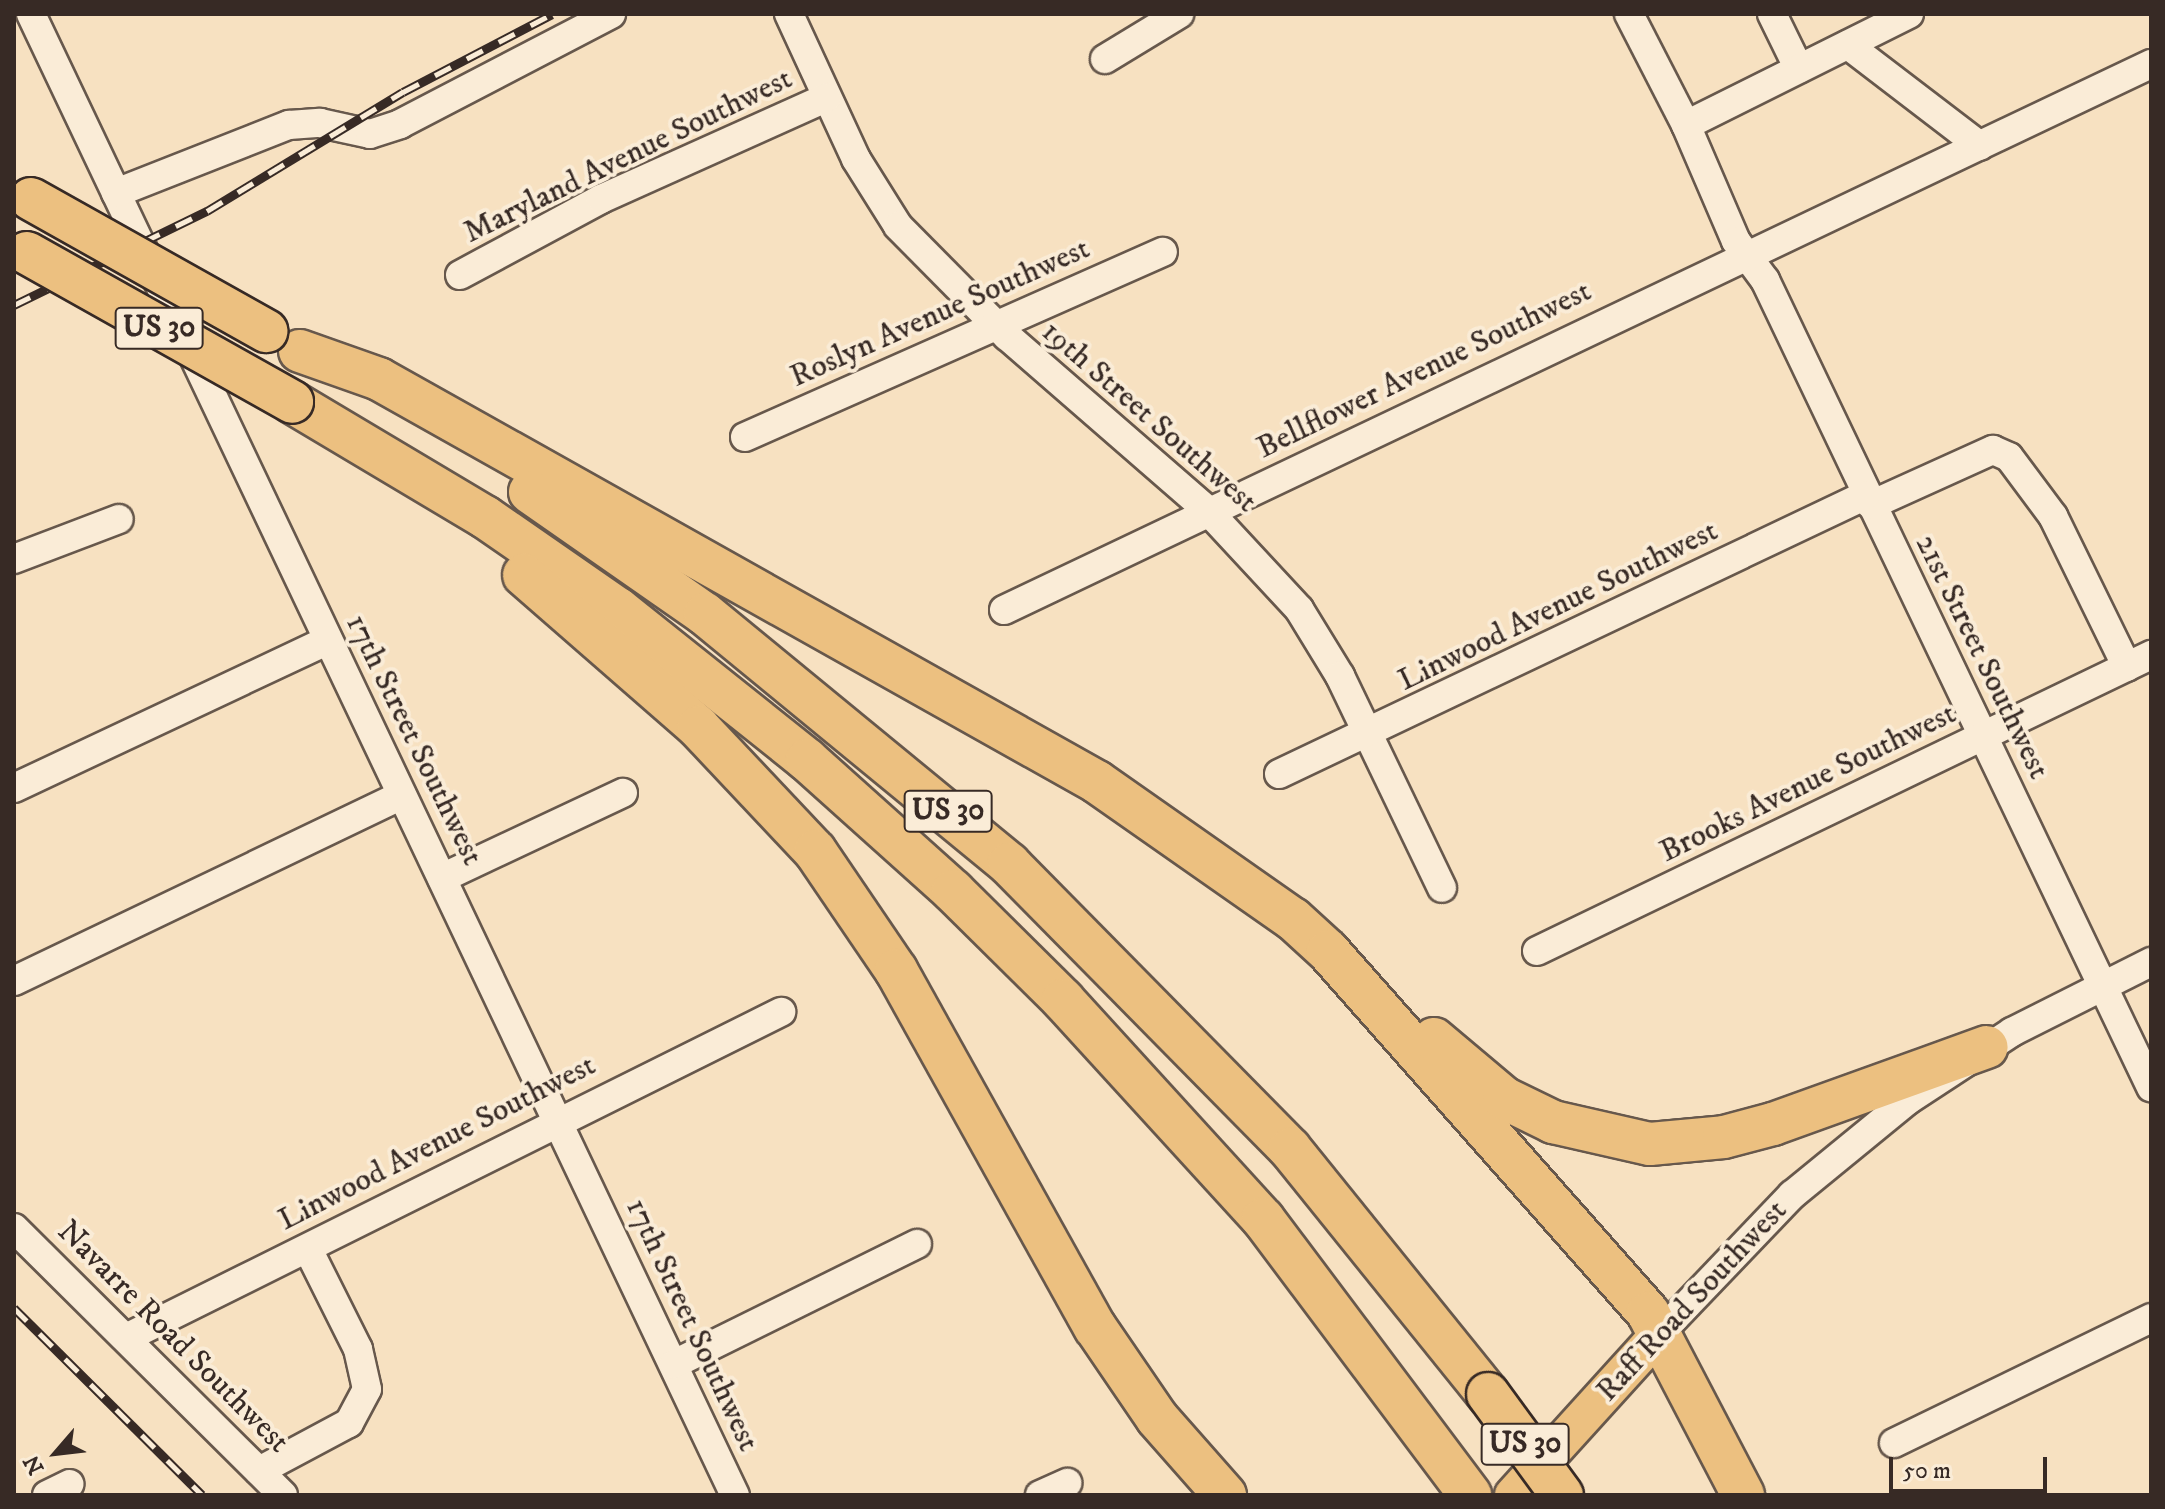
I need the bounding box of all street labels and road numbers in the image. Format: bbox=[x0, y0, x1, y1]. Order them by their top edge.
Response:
street label: Maryland Avenue Southwest bbox=[458, 60, 798, 252]
street label: Roslyn Avenue Southwest bbox=[784, 230, 1096, 396]
street label: Bellflower Avenue Southwest bbox=[1251, 272, 1597, 468]
road number: US 30 bbox=[113, 302, 205, 354]
street label: 19th Street Southwest bbox=[1033, 313, 1265, 521]
street label: Linwood Avenue Southwest bbox=[1392, 512, 1724, 700]
street label: 21st Street Southwest bbox=[1906, 529, 2058, 785]
street label: 17th Street Southwest bbox=[337, 608, 491, 872]
street label: Brooks Avenue Southwest bbox=[1654, 695, 1962, 871]
road number: US 30 bbox=[902, 785, 994, 837]
street label: Linwood Avenue Southwest bbox=[272, 1046, 602, 1240]
street label: Raff Road Southwest bbox=[1589, 1192, 1795, 1410]
street label: 17th Street Southwest bbox=[617, 1193, 767, 1457]
street label: Navarre Road Southwest bbox=[49, 1213, 297, 1461]
road number: US 30 bbox=[1479, 1418, 1571, 1470]

